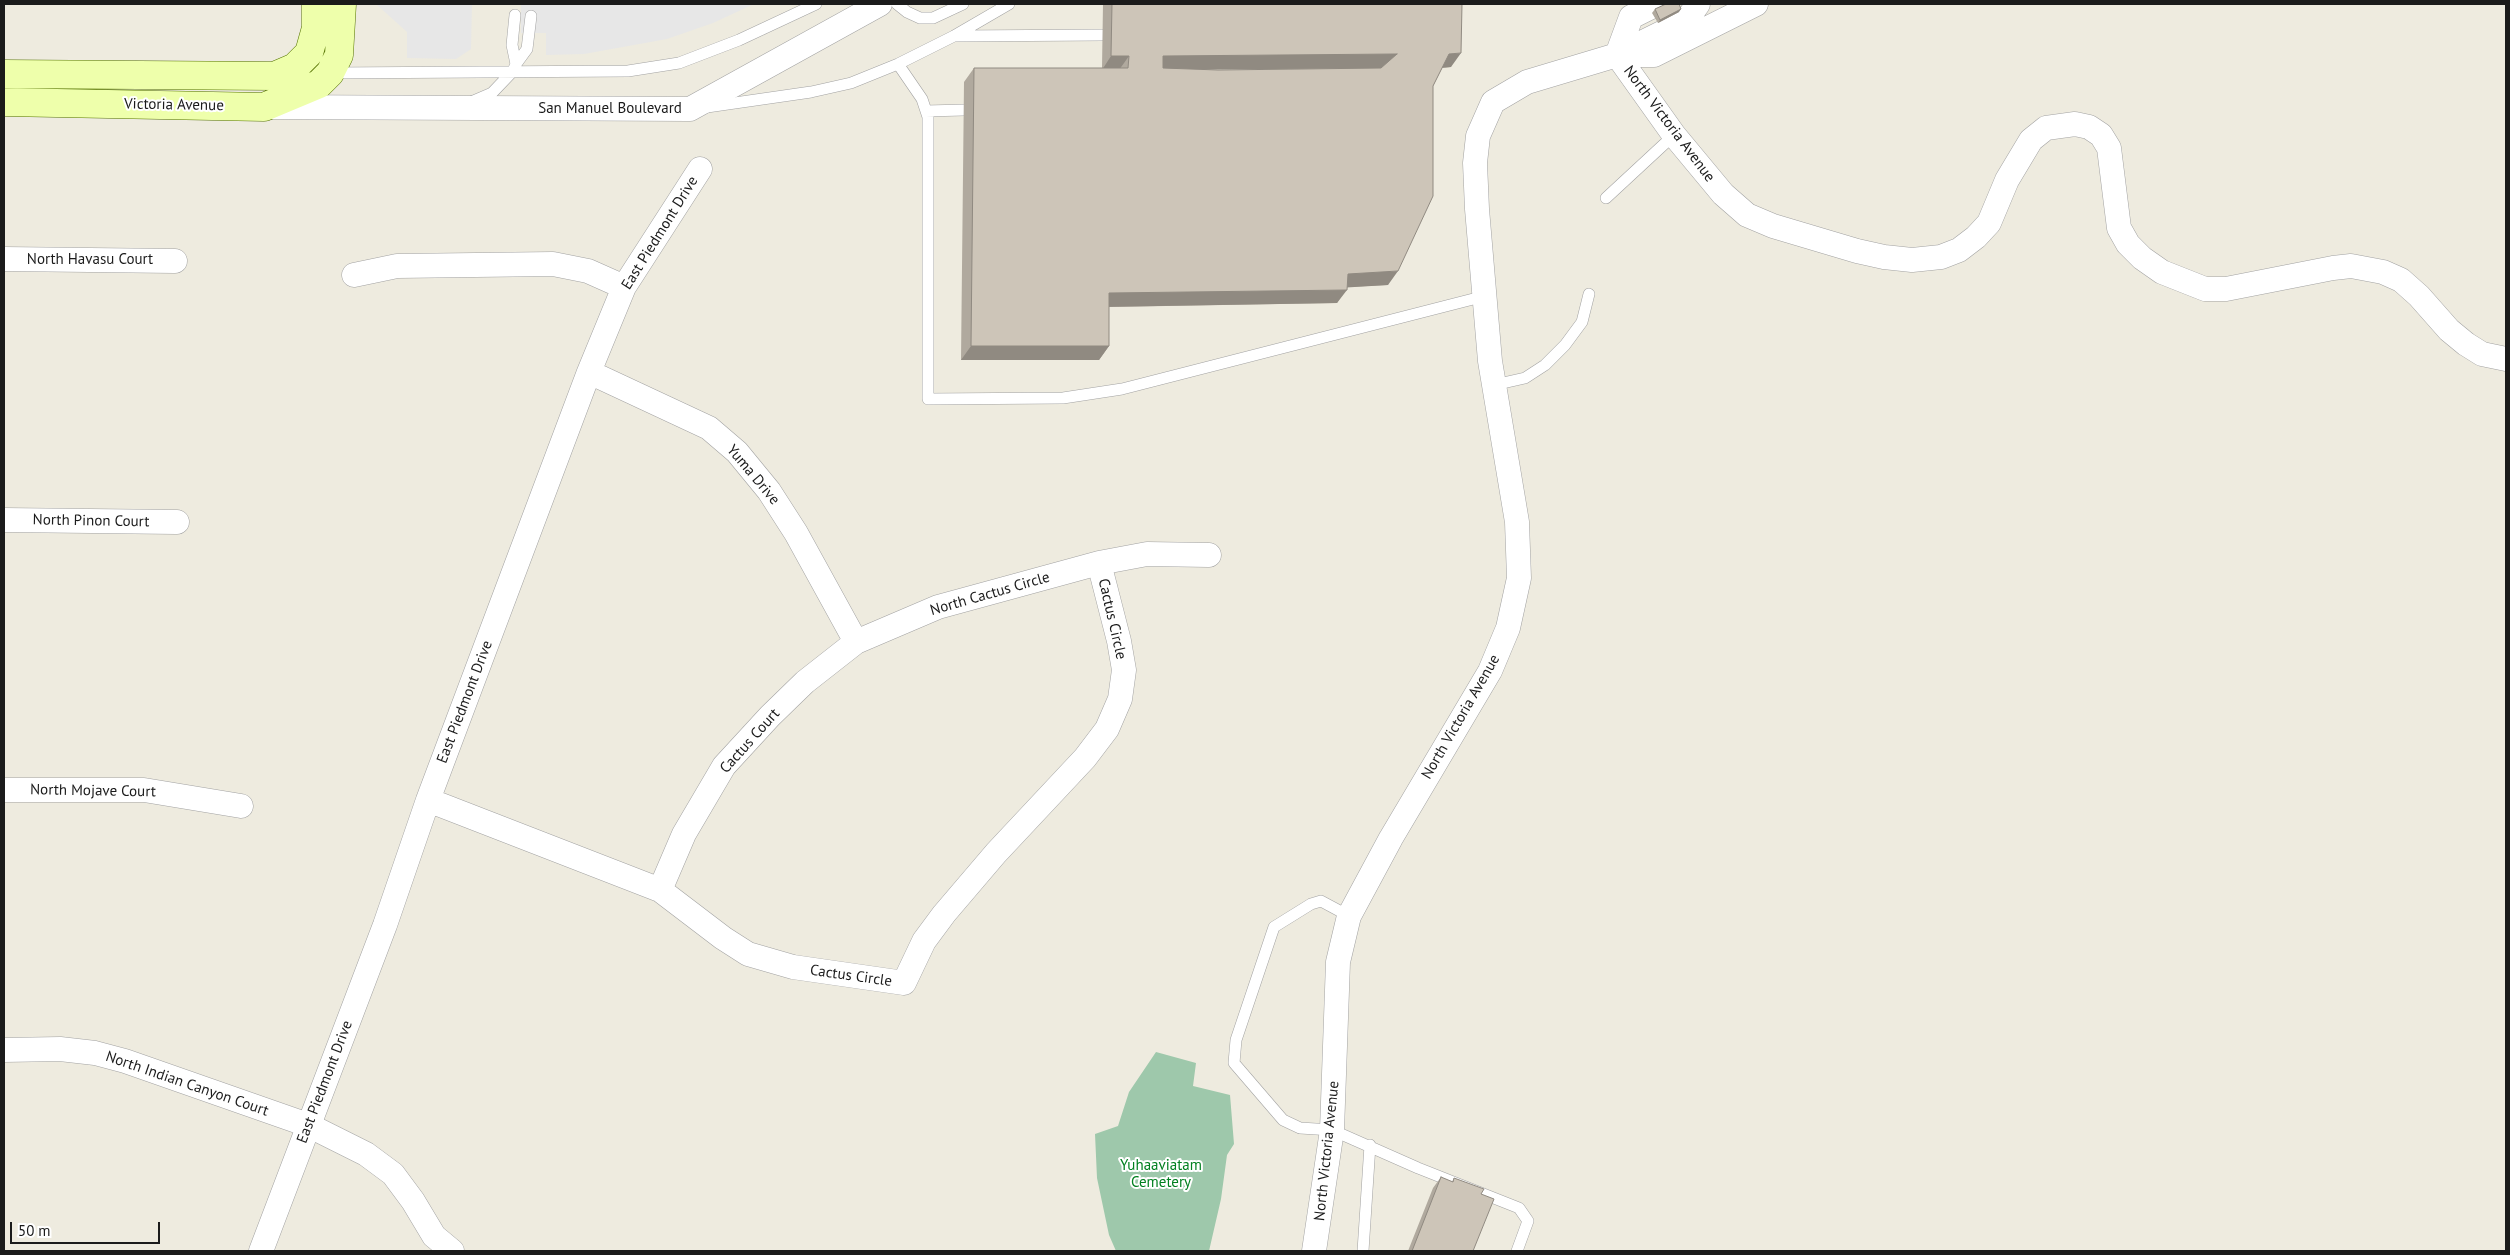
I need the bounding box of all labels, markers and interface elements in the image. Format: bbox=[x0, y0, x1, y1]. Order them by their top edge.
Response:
street label: North Victoria Avenue bbox=[1619, 62, 1719, 186]
street label: Victoria Avenue bbox=[124, 95, 224, 115]
street label: San Manuel Boulevard bbox=[538, 100, 682, 118]
street label: East Piedmont Drive bbox=[618, 173, 702, 293]
street label: North Havasu Court bbox=[27, 251, 153, 269]
street label: Yuma Drive bbox=[723, 441, 783, 509]
street label: North Pinon Court bbox=[33, 511, 149, 531]
street label: North Cactus Circle bbox=[928, 568, 1052, 620]
street label: Cactus Circle bbox=[1094, 577, 1130, 661]
street label: East Piedmont Drive bbox=[433, 638, 497, 766]
street label: North Victoria Avenue bbox=[1418, 652, 1504, 782]
street label: Cactus Court bbox=[716, 705, 784, 777]
street label: North Mojave Court bbox=[30, 781, 156, 801]
street label: Cactus Circle bbox=[809, 961, 893, 991]
street label: East Piedmont Drive bbox=[293, 1018, 357, 1146]
street label: North Indian Canyon Court bbox=[103, 1048, 271, 1120]
street label: North Victoria Avenue bbox=[1311, 1080, 1343, 1222]
park label: Yuhaaviatam Cemetery bbox=[1120, 1157, 1202, 1192]
scale bar bbox=[12, 1212, 162, 1244]
text: 50 m bbox=[18, 1221, 51, 1240]

